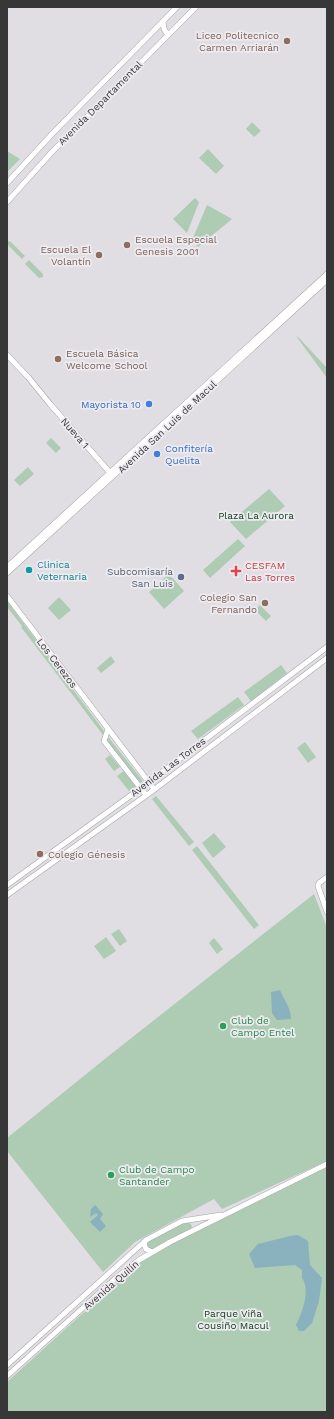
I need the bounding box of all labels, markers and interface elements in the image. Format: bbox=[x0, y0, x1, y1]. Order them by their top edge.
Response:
place label: Liceo Politecnico Carmen Arriarán bbox=[196, 30, 279, 53]
marker: Liceo Politecnico Carmen Arriarán bbox=[282, 36, 292, 46]
street label: Avenida Departamental bbox=[56, 59, 144, 147]
place label: Escuela Especial Genesis 2001 bbox=[135, 234, 217, 257]
marker: Escuela Especial Genesis 2001 bbox=[122, 240, 132, 250]
place label: Escuela El Volantín bbox=[40, 244, 91, 267]
marker: Escuela El Volantín bbox=[94, 250, 104, 260]
place label: Escuela Básica Welcome School bbox=[66, 348, 148, 371]
marker: Escuela Básica Welcome School bbox=[53, 354, 63, 364]
street label: Avenida San Luis de Macul bbox=[115, 378, 219, 476]
place label: Mayorista 10 bbox=[81, 399, 141, 410]
marker: Mayorista 10 bbox=[144, 399, 154, 409]
street label: Nueva 1 bbox=[59, 416, 91, 450]
place label: Confitería Quelita bbox=[165, 443, 213, 466]
marker: Confitería Quelita bbox=[152, 449, 162, 459]
park label: Plaza La Aurora bbox=[218, 510, 294, 521]
place label: Clinica Veternaria bbox=[37, 559, 87, 582]
place label: CESFAM Las Torres bbox=[245, 560, 295, 583]
marker: Clinica Veternaria bbox=[24, 565, 34, 575]
marker: CESFAM Las Torres bbox=[230, 565, 242, 577]
place label: Subcomisaría San Luis bbox=[107, 566, 173, 589]
marker: Subcomisaría San Luis bbox=[176, 572, 186, 582]
place label: Colegio San Fernando bbox=[200, 592, 257, 615]
marker: Colegio San Fernando bbox=[260, 598, 270, 608]
street label: Los Cerezos bbox=[35, 636, 79, 690]
street label: Avenida Las Torres bbox=[128, 735, 208, 799]
marker: Colegio Génesis bbox=[35, 849, 45, 859]
place label: Colegio Génesis bbox=[48, 849, 125, 860]
place label: Club de Campo Entel bbox=[231, 1015, 294, 1038]
marker: Club de Campo Entel bbox=[218, 1021, 228, 1031]
place label: Club de Campo Santander bbox=[119, 1164, 195, 1187]
marker: Club de Campo Santander bbox=[106, 1170, 116, 1180]
street label: Avenida Quilín bbox=[81, 1258, 141, 1312]
park label: Parque Viña Cousiño Macul bbox=[197, 1308, 269, 1331]

